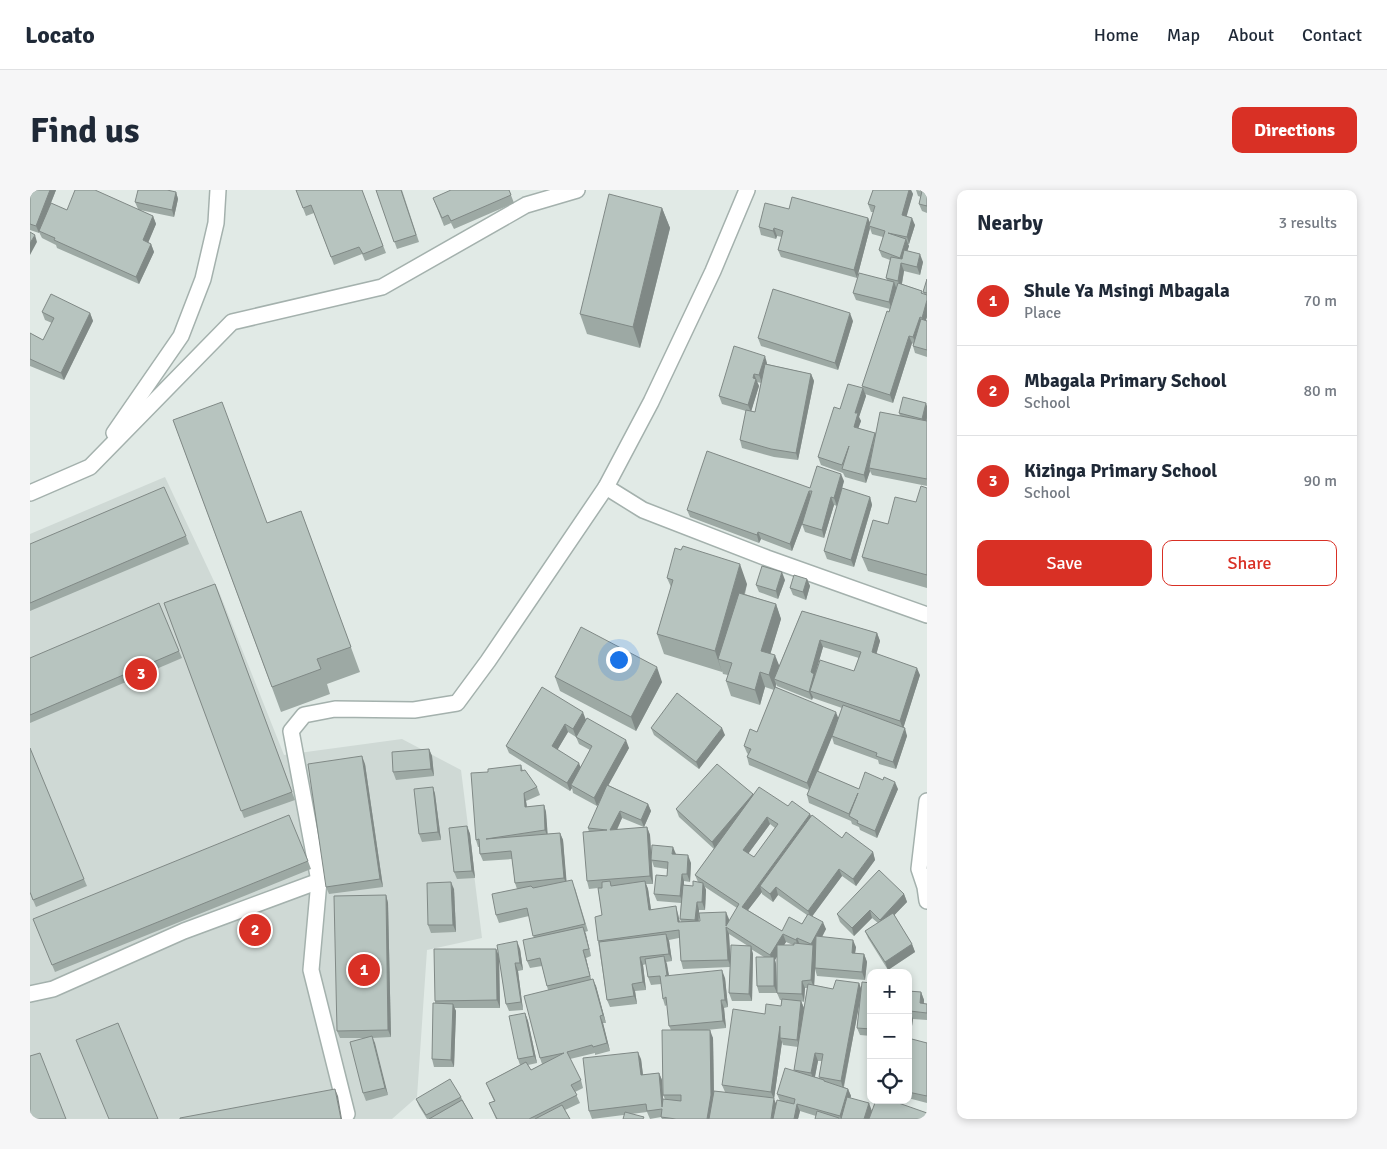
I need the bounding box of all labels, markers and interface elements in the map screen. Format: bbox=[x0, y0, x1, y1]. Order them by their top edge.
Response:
text: Locato bbox=[25, 20, 95, 50]
text: Home bbox=[1094, 24, 1139, 46]
text: Map bbox=[1167, 24, 1200, 46]
text: About bbox=[1228, 24, 1274, 46]
text: Contact bbox=[1302, 24, 1362, 46]
button: Directions bbox=[1232, 107, 1357, 153]
text: Find us bbox=[30, 109, 140, 152]
text: Nearby bbox=[977, 210, 1043, 236]
text: 3 results bbox=[1278, 213, 1337, 233]
text: Shule Ya Msingi Mbagala bbox=[1024, 279, 1230, 303]
text: 1 bbox=[989, 291, 997, 311]
text: 70 m bbox=[1303, 291, 1337, 311]
text: Place bbox=[1024, 303, 1061, 323]
text: Mbagala Primary School bbox=[1024, 369, 1227, 393]
text: 2 bbox=[989, 381, 997, 401]
text: 80 m bbox=[1303, 381, 1337, 401]
text: School bbox=[1024, 393, 1070, 413]
text: Kizinga Primary School bbox=[1024, 459, 1217, 483]
text: 3 bbox=[989, 471, 997, 491]
text: 90 m bbox=[1303, 471, 1337, 491]
text: School bbox=[1024, 483, 1070, 503]
button: Save bbox=[977, 540, 1152, 586]
button: Share bbox=[1162, 540, 1337, 586]
your location bbox=[606, 647, 632, 673]
pin: 3 bbox=[125, 655, 157, 693]
pin: 2 bbox=[239, 911, 271, 949]
pin: 1 bbox=[348, 951, 380, 989]
map controls bbox=[867, 969, 912, 1104]
button: + bbox=[867, 969, 912, 1014]
button: − bbox=[867, 1014, 912, 1059]
button: locate bbox=[867, 1059, 912, 1104]

